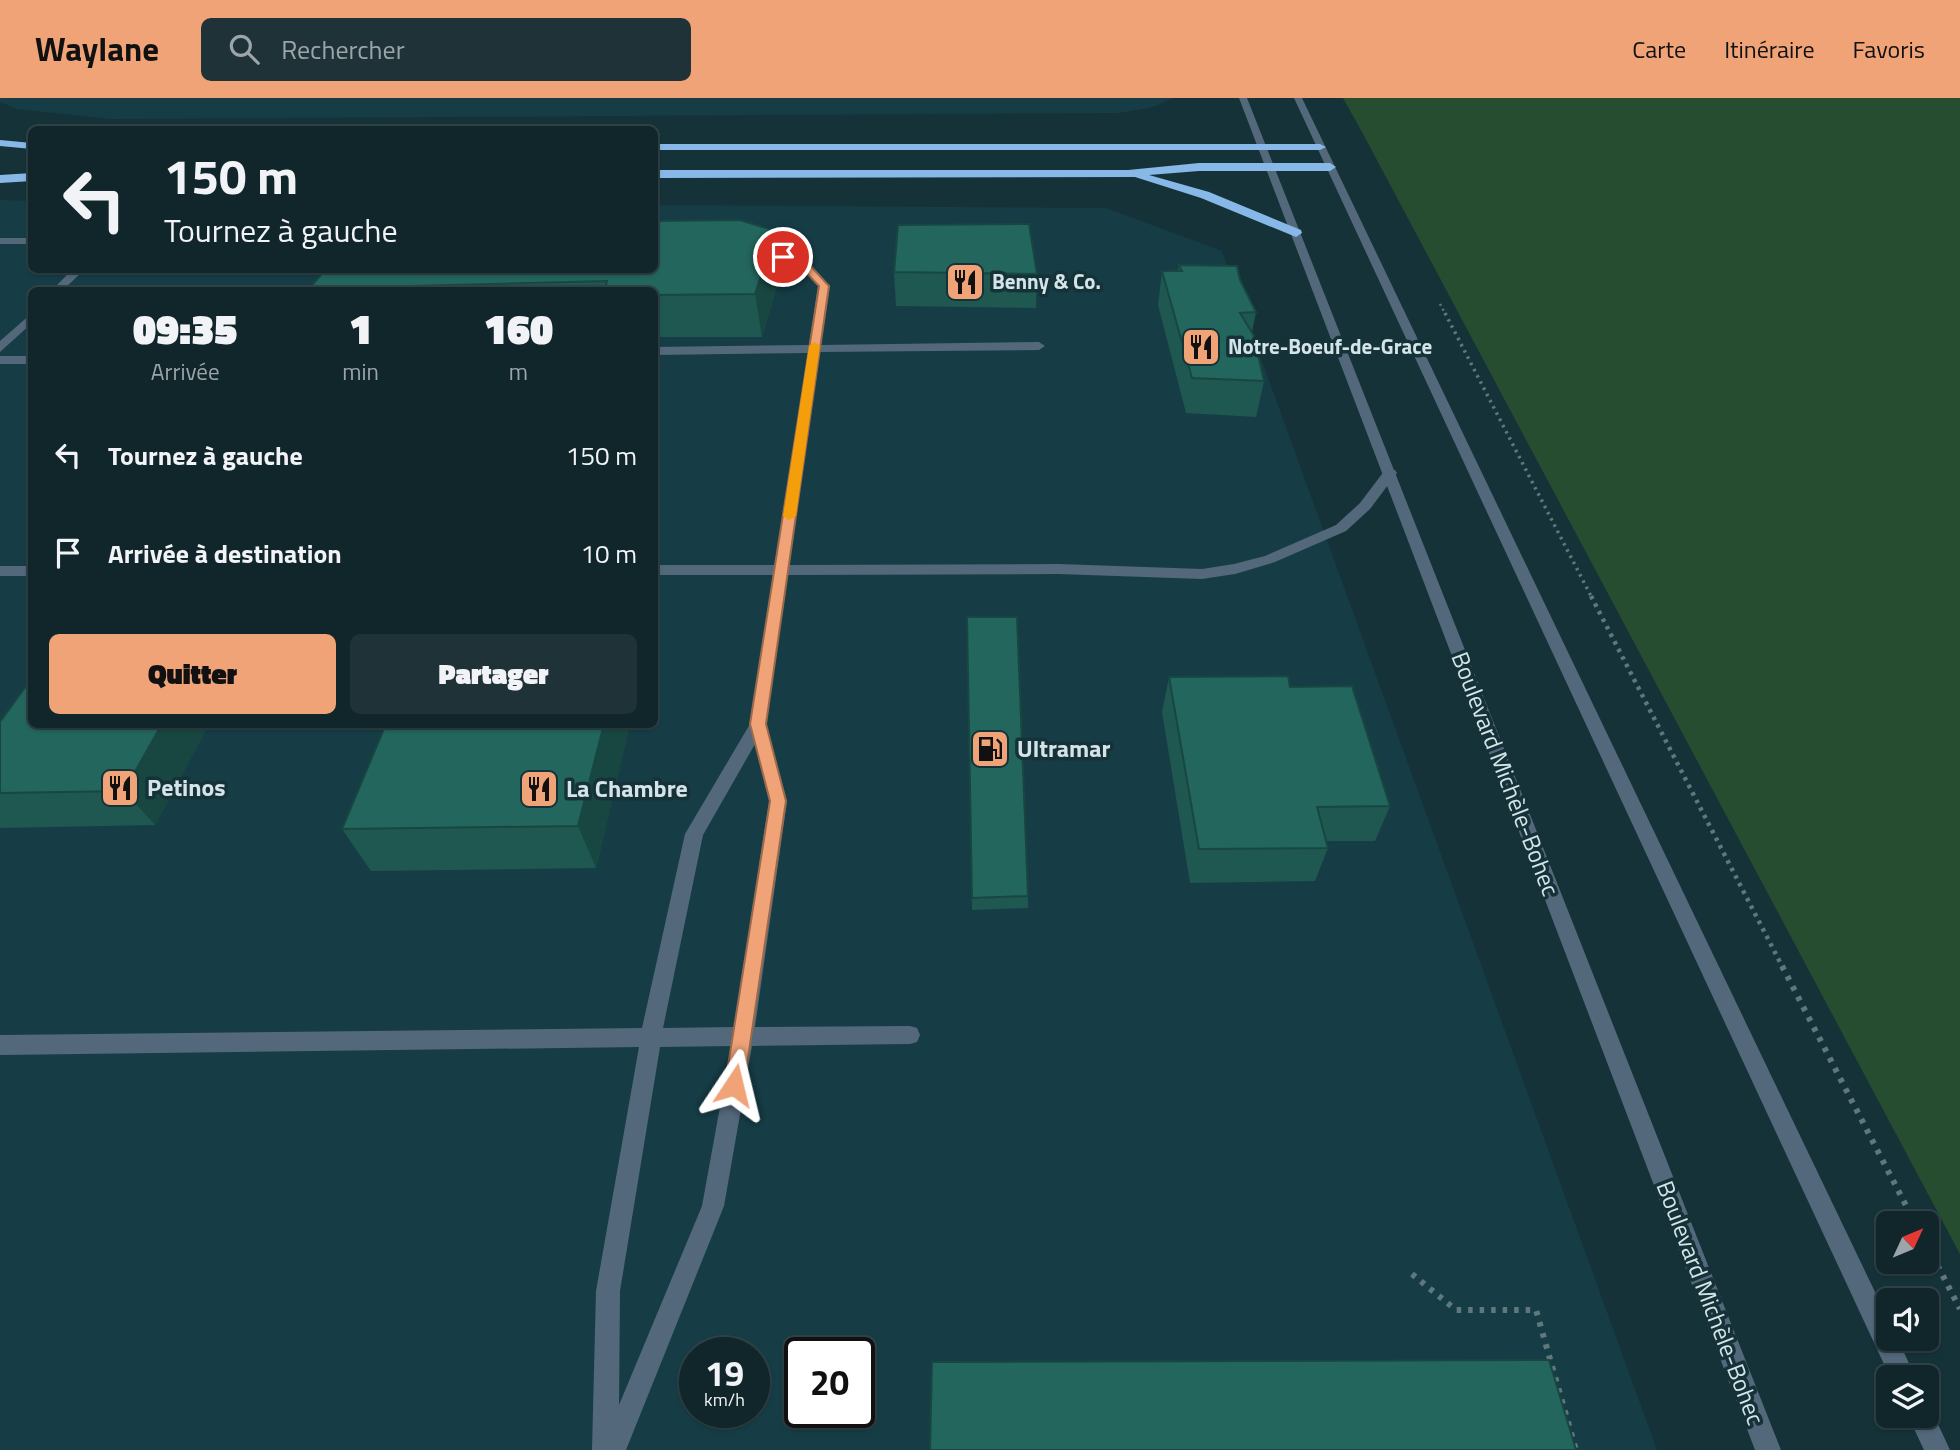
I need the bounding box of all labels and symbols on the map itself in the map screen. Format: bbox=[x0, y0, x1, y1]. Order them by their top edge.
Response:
pin bbox=[753, 227, 813, 287]
restaurant icon: Benny & Co. bbox=[944, 261, 986, 303]
place label: Benny & Co. bbox=[992, 265, 1101, 297]
restaurant icon: Notre-Boeuf-de-Grace bbox=[1180, 326, 1222, 368]
place label: Notre-Boeuf-de-Grace bbox=[1228, 330, 1432, 362]
street label: Boulevard Michèle-Bohec bbox=[1443, 646, 1569, 901]
fuel station icon: Ultramar bbox=[969, 728, 1011, 770]
place label: Ultramar bbox=[1017, 730, 1111, 766]
restaurant icon: Petinos bbox=[99, 767, 141, 809]
restaurant icon: La Chambre bbox=[518, 768, 560, 810]
place label: Petinos bbox=[147, 769, 226, 805]
place label: La Chambre bbox=[566, 770, 688, 806]
position arrow bbox=[697, 1048, 771, 1122]
street label: Boulevard Michèle-Bohec bbox=[1648, 1175, 1774, 1430]
north arrow bbox=[1876, 1211, 1939, 1274]
speed limit sign: 20 bbox=[784, 1337, 875, 1428]

